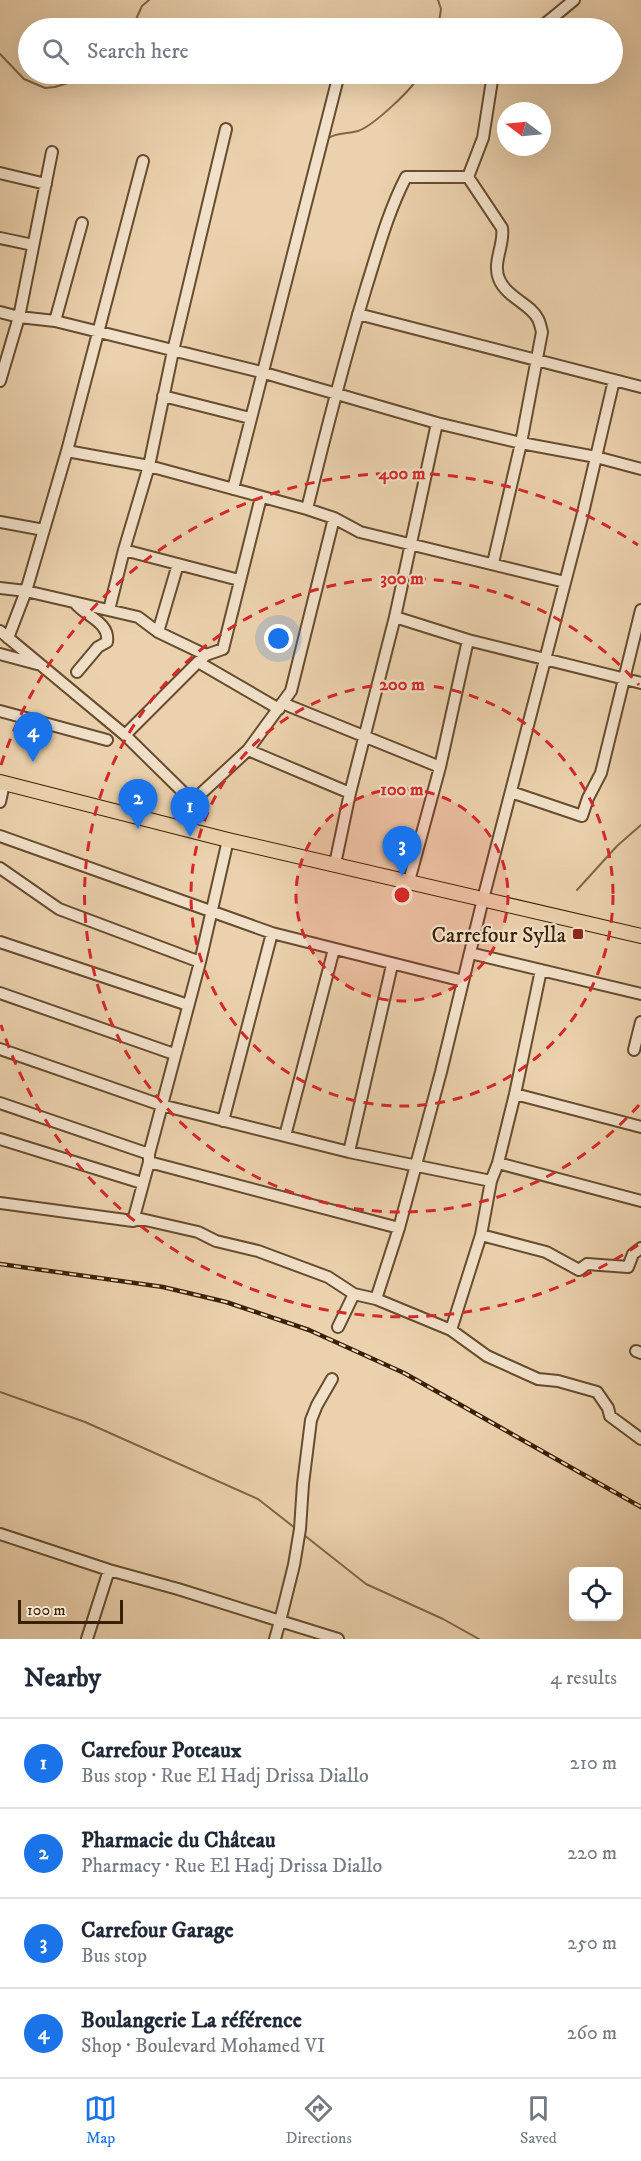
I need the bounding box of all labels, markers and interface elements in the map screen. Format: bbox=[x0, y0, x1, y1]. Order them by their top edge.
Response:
search box bbox=[18, 18, 623, 84]
icon: search bbox=[39, 35, 72, 68]
text: Search here bbox=[87, 38, 189, 65]
north arrow bbox=[497, 102, 551, 156]
text: 400 m bbox=[377, 463, 426, 485]
text: 300 m bbox=[380, 568, 424, 590]
your location bbox=[264, 624, 293, 653]
text: 200 m bbox=[379, 674, 425, 696]
pin: 4 bbox=[14, 712, 52, 762]
text: 100 m bbox=[380, 779, 424, 801]
pin: 2 bbox=[118, 780, 158, 829]
pin: 1 bbox=[170, 788, 210, 837]
pin: 3 bbox=[382, 826, 422, 876]
centre of rings bbox=[392, 885, 412, 905]
place label: Carrefour Sylla bbox=[431, 922, 567, 949]
marker: Carrefour Sylla bbox=[571, 927, 585, 941]
map controls bbox=[569, 1567, 623, 1621]
button: locate bbox=[569, 1567, 623, 1621]
scale bar bbox=[18, 1597, 123, 1624]
text: 100 m bbox=[27, 1600, 66, 1620]
text: Nearby bbox=[24, 1662, 101, 1695]
text: 4 results bbox=[550, 1666, 617, 1691]
text: Carrefour Poteaux bbox=[81, 1737, 242, 1764]
text: 1 bbox=[40, 1751, 47, 1776]
text: 210 m bbox=[570, 1751, 617, 1776]
text: Bus stop · Rue El Hadj Drissa Diallo bbox=[81, 1764, 369, 1789]
text: Pharmacie du Château bbox=[81, 1827, 276, 1854]
text: 2 bbox=[39, 1841, 48, 1866]
text: 220 m bbox=[567, 1841, 617, 1866]
text: Pharmacy · Rue El Hadj Drissa Diallo bbox=[81, 1854, 382, 1879]
text: Carrefour Garage bbox=[81, 1917, 234, 1944]
text: 3 bbox=[40, 1931, 47, 1956]
text: 250 m bbox=[567, 1931, 617, 1956]
text: Bus stop bbox=[81, 1944, 147, 1969]
text: Boulangerie La référence bbox=[81, 2007, 302, 2034]
text: 4 bbox=[38, 2021, 49, 2046]
text: 260 m bbox=[567, 2021, 617, 2046]
text: Shop · Boulevard Mohamed VI bbox=[81, 2034, 325, 2059]
tab: Map bbox=[84, 2092, 117, 2148]
tab: Directions bbox=[285, 2092, 352, 2148]
tab: Saved bbox=[520, 2092, 557, 2148]

